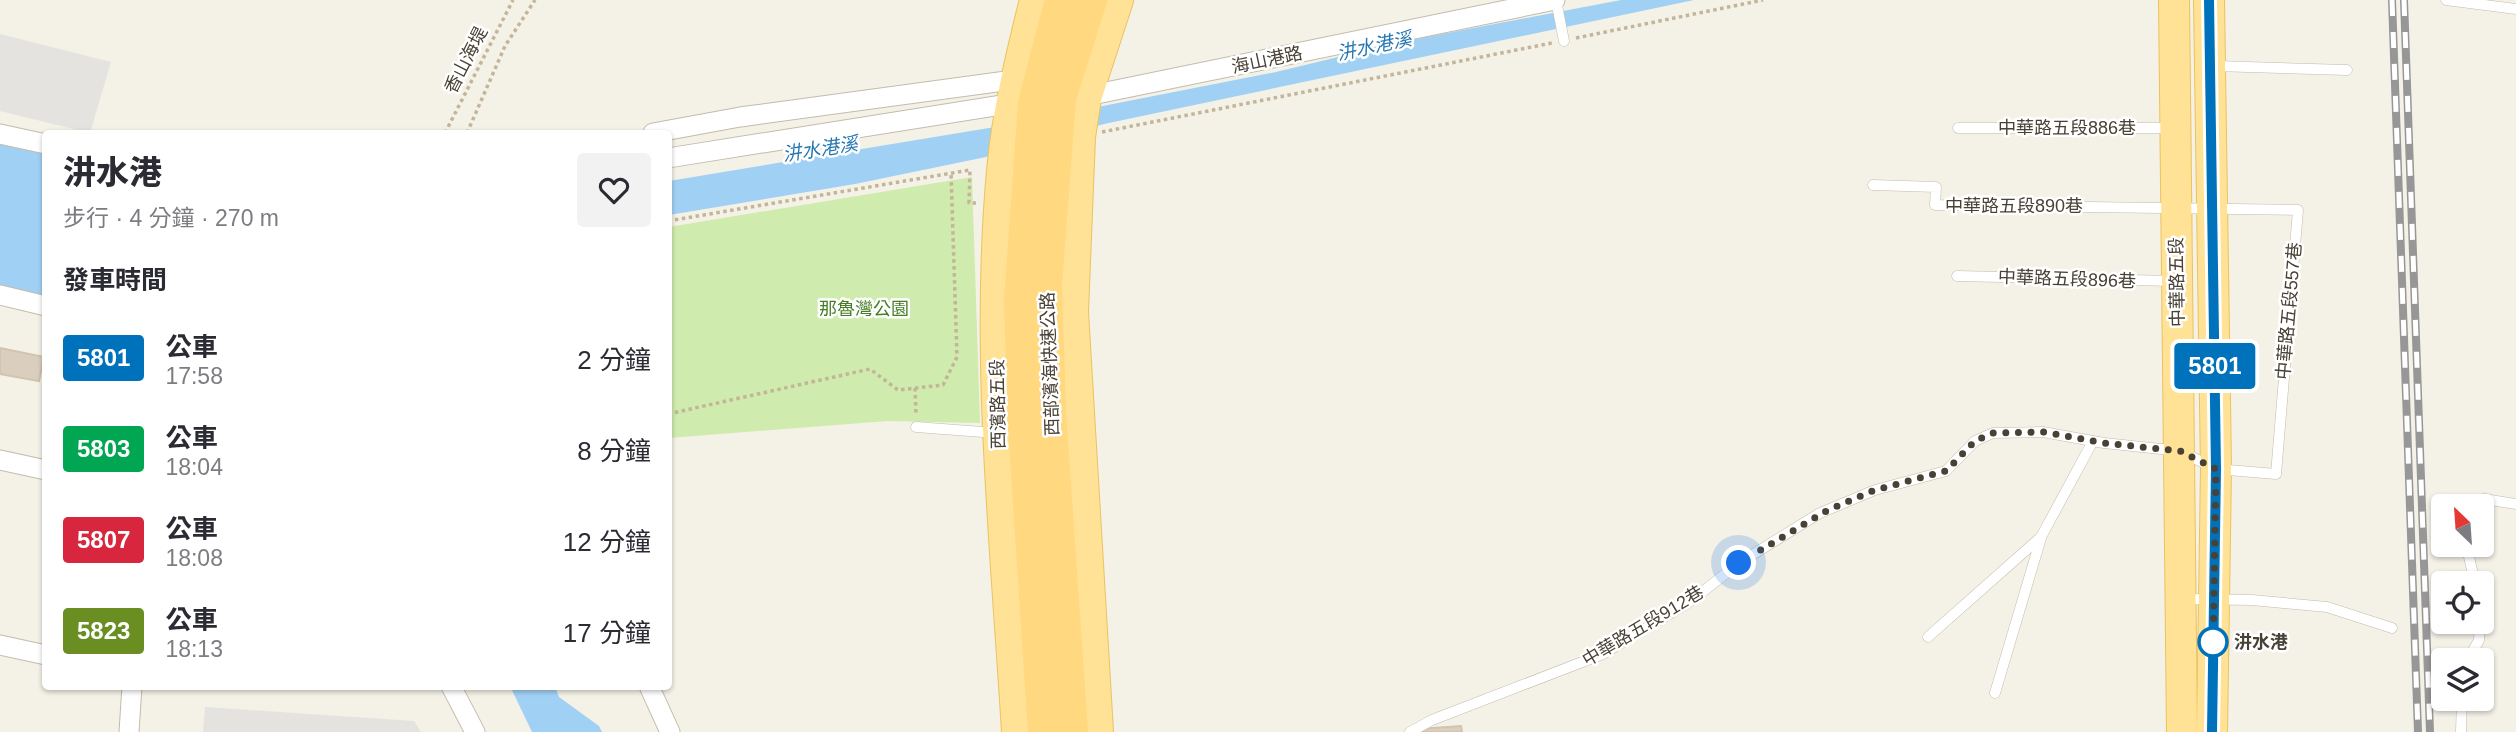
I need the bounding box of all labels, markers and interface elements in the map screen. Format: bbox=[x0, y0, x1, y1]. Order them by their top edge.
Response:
street label: 香山海堤 bbox=[441, 23, 491, 97]
water label: 汫水港溪 bbox=[1335, 27, 1416, 64]
street label: 海山港路 bbox=[1230, 43, 1304, 77]
street label: 中華路五段886巷 bbox=[1998, 118, 2136, 138]
water label: 汫水港溪 bbox=[781, 132, 862, 165]
button: heart bbox=[577, 153, 651, 227]
text: 汫水港 bbox=[63, 154, 162, 191]
street label: 中華路五段890巷 bbox=[1945, 196, 2083, 216]
text: 步行 · 4 分鐘 · 270 m bbox=[63, 205, 279, 231]
street label: 中華路五段 bbox=[2166, 237, 2188, 327]
street label: 中華路五段557巷 bbox=[2273, 241, 2305, 381]
text: 發車時間 bbox=[63, 265, 167, 295]
street label: 中華路五段896巷 bbox=[1998, 267, 2136, 291]
street label: 西部濱海快速公路 bbox=[1037, 292, 1063, 436]
park label: 那魯灣公園 bbox=[819, 299, 909, 319]
text: 公車 bbox=[165, 332, 217, 362]
line badge: 5801 bbox=[2166, 343, 2264, 389]
text: 5801 bbox=[77, 344, 130, 371]
text: 2 分鐘 bbox=[577, 345, 651, 375]
text: 5801 bbox=[2188, 352, 2242, 379]
street label: 西濱路五段 bbox=[987, 359, 1009, 449]
text: 17:58 bbox=[165, 363, 223, 389]
text: 公車 bbox=[165, 423, 217, 453]
text: 5803 bbox=[77, 435, 130, 462]
text: 8 分鐘 bbox=[577, 436, 651, 466]
text: 18:04 bbox=[165, 454, 223, 480]
north arrow bbox=[2431, 494, 2494, 556]
map controls bbox=[2431, 494, 2494, 711]
text: 公車 bbox=[165, 514, 217, 544]
text: 5807 bbox=[77, 526, 130, 553]
text: 12 分鐘 bbox=[563, 527, 651, 557]
text: 18:08 bbox=[165, 545, 223, 571]
your location bbox=[1721, 545, 1756, 580]
button: locate bbox=[2431, 571, 2494, 634]
street label: 中華路五段912巷 bbox=[1579, 582, 1707, 670]
text: 公車 bbox=[165, 605, 217, 635]
text: 5823 bbox=[77, 617, 130, 644]
text: 17 分鐘 bbox=[563, 618, 651, 648]
marker: 汫水港 bbox=[2198, 627, 2228, 657]
place label: 汫水港 bbox=[2234, 632, 2288, 652]
text: 18:13 bbox=[165, 636, 223, 662]
button: layers bbox=[2431, 648, 2494, 711]

